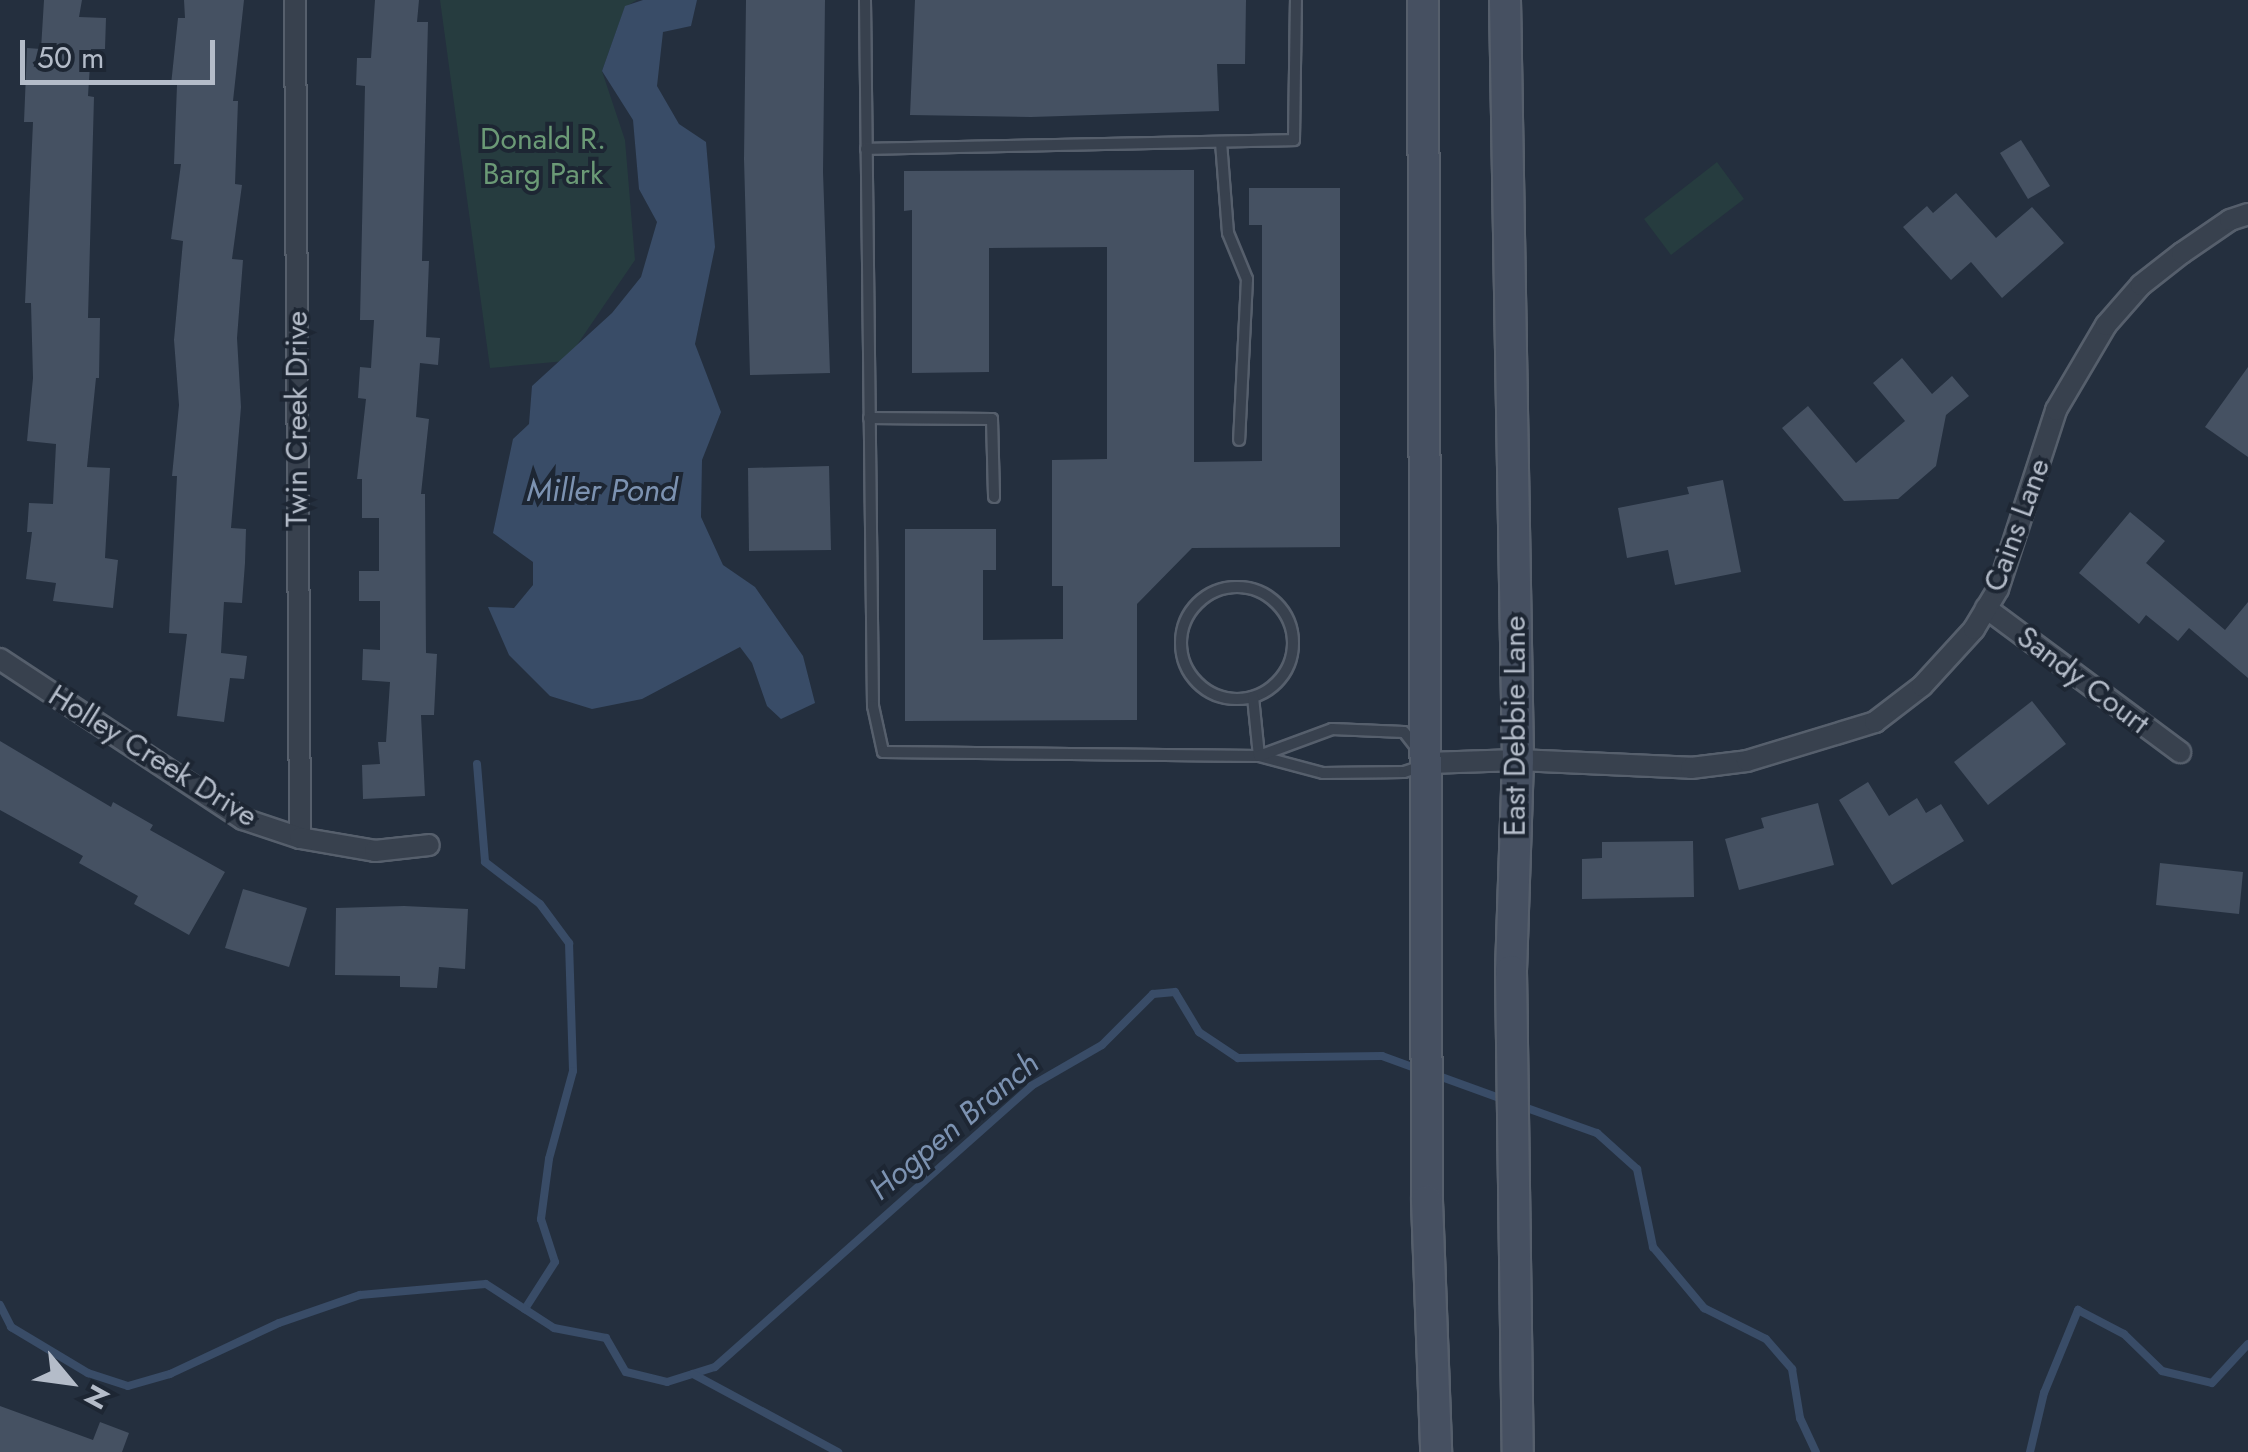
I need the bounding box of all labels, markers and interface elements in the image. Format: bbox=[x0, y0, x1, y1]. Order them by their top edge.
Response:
scale bar bbox=[25, 20, 220, 82]
text: 50 m bbox=[37, 36, 104, 79]
park label: Donald R. Barg Park bbox=[480, 121, 606, 192]
street label: Twin Creek Drive bbox=[279, 311, 315, 527]
street label: Cains Lane bbox=[1976, 454, 2058, 596]
water label: Miller Pond bbox=[527, 471, 677, 509]
street label: East Debbie Lane bbox=[1497, 616, 1533, 836]
street label: Sandy Court bbox=[2010, 619, 2156, 741]
street label: Holley Creek Drive bbox=[42, 677, 264, 835]
water label: Hogpen Branch bbox=[861, 1044, 1047, 1208]
north arrow bbox=[20, 1332, 120, 1432]
text: N bbox=[73, 1377, 120, 1416]

